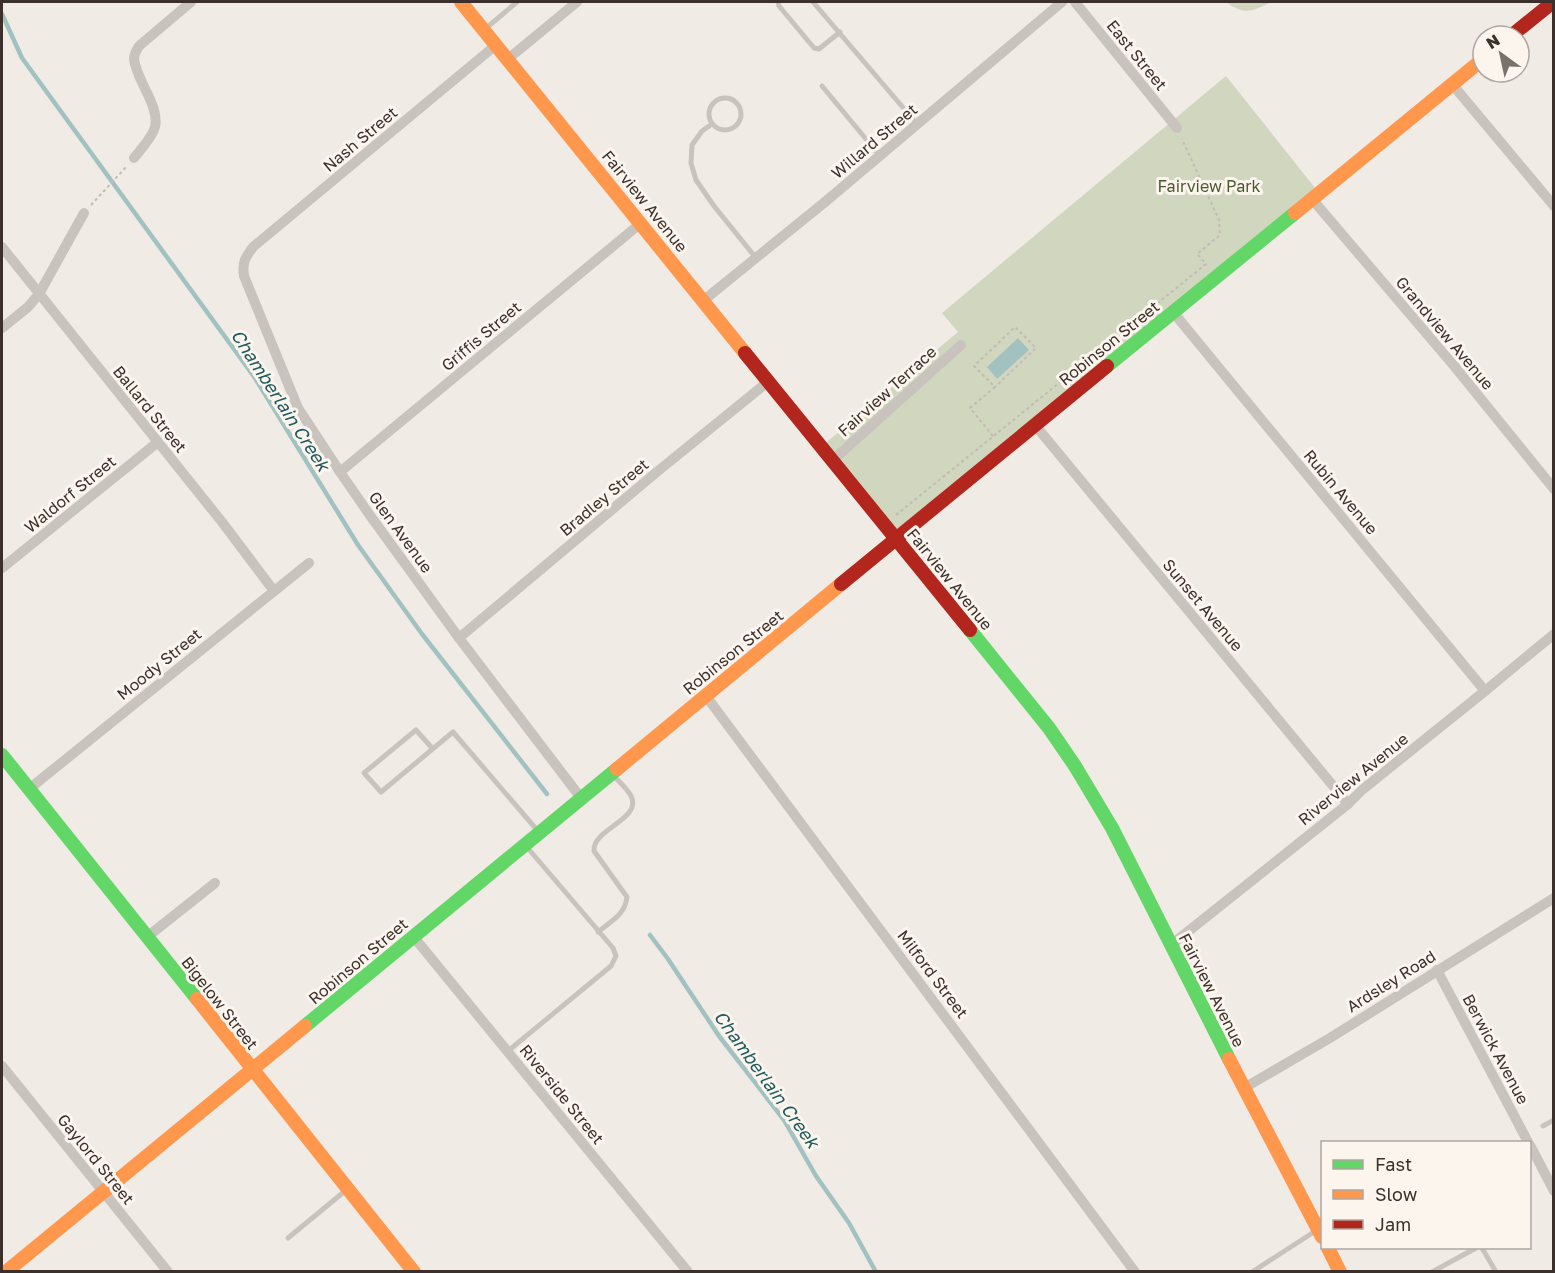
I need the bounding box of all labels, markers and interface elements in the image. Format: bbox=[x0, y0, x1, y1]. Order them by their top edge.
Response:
street label: East Street bbox=[1103, 16, 1171, 94]
north arrow bbox=[1471, 24, 1531, 84]
text: N bbox=[1482, 30, 1503, 53]
street label: Willard Street bbox=[827, 99, 921, 183]
street label: Nash Street bbox=[319, 102, 401, 176]
street label: Fairview Avenue bbox=[598, 146, 692, 256]
park label: Fairview Park bbox=[1157, 176, 1261, 196]
street label: Grandview Avenue bbox=[1392, 272, 1498, 394]
street label: Robinson Street bbox=[1055, 296, 1163, 390]
street label: Griffis Street bbox=[437, 297, 525, 375]
water label: Chamberlain Creek bbox=[227, 325, 336, 476]
street label: Fairview Terrace bbox=[834, 342, 940, 440]
street label: Ballard Street bbox=[109, 361, 191, 457]
street label: Rubin Avenue bbox=[1300, 445, 1382, 539]
street label: Waldorf Street bbox=[20, 451, 120, 537]
street label: Bradley Street bbox=[555, 454, 653, 540]
street label: Glen Avenue bbox=[365, 487, 437, 577]
street label: Fairview Avenue bbox=[903, 524, 997, 634]
street label: Sunset Avenue bbox=[1159, 555, 1247, 655]
street label: Robinson Street bbox=[679, 605, 787, 699]
street label: Moody Street bbox=[113, 624, 205, 704]
street label: Riverview Avenue bbox=[1294, 729, 1412, 829]
street label: Robinson Street bbox=[304, 914, 412, 1008]
street label: Milford Street bbox=[893, 926, 973, 1022]
street label: Fairview Avenue bbox=[1175, 930, 1249, 1050]
street label: Ardsley Road bbox=[1343, 946, 1439, 1016]
street label: Bigelow Street bbox=[177, 952, 263, 1054]
street label: Berwick Avenue bbox=[1459, 990, 1533, 1108]
water label: Chamberlain Creek bbox=[710, 1006, 825, 1153]
street label: Riverside Street bbox=[516, 1040, 608, 1148]
street label: Gaylord Street bbox=[53, 1110, 139, 1208]
legend bbox=[1321, 1141, 1531, 1249]
text: Fast bbox=[1375, 1153, 1412, 1175]
text: Slow bbox=[1375, 1183, 1418, 1205]
text: Jam bbox=[1375, 1213, 1411, 1235]

